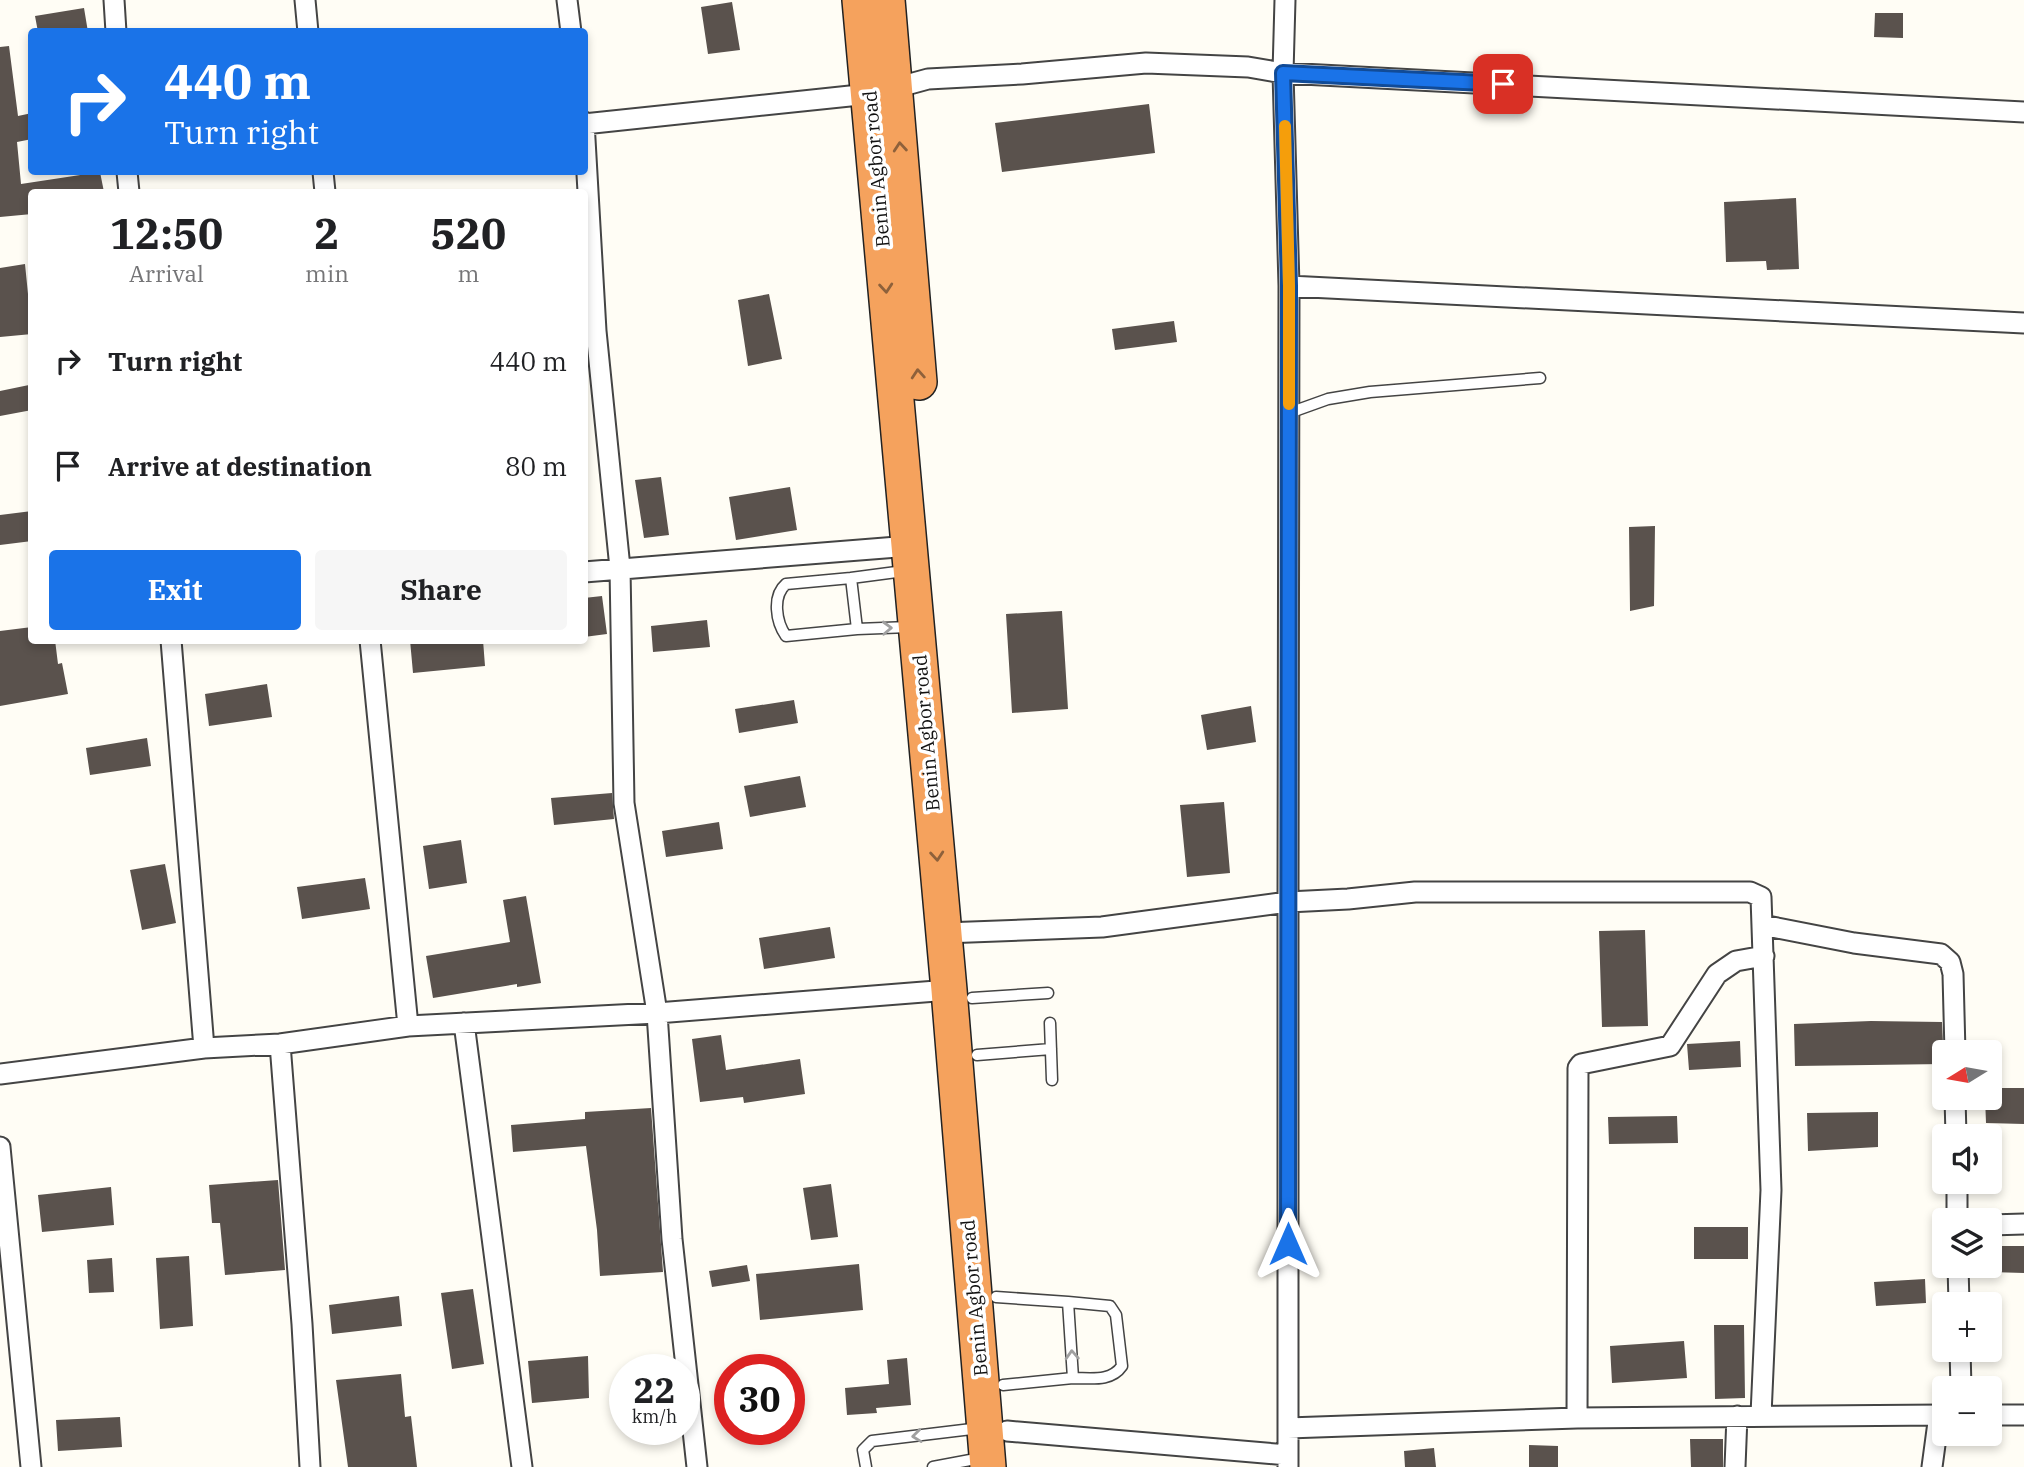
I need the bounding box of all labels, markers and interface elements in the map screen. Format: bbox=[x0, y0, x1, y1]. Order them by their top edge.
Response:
text: 440 m bbox=[164, 49, 311, 112]
pin bbox=[1473, 54, 1533, 114]
icon: right bbox=[49, 56, 140, 147]
icon: arrive bbox=[1484, 65, 1522, 103]
street label: Benin Agbor road bbox=[857, 90, 895, 248]
text: Turn right bbox=[164, 111, 319, 153]
one-way arrow bbox=[893, 141, 908, 152]
text: 12:50 bbox=[110, 206, 223, 261]
text: 2 bbox=[314, 206, 340, 261]
text: 520 bbox=[431, 206, 506, 261]
text: Arrival bbox=[129, 258, 204, 288]
text: min bbox=[305, 258, 349, 288]
text: m bbox=[457, 258, 479, 288]
one-way arrow bbox=[879, 282, 894, 293]
icon: right bbox=[49, 342, 87, 380]
text: Turn right bbox=[108, 344, 242, 378]
text: 440 m bbox=[489, 344, 567, 378]
one-way arrow bbox=[911, 368, 926, 379]
icon: arrive bbox=[49, 447, 87, 485]
text: Arrive at destination bbox=[108, 449, 372, 483]
text: 80 m bbox=[505, 449, 567, 483]
button: Exit bbox=[49, 550, 301, 630]
button: Share bbox=[315, 550, 567, 630]
one-way arrow bbox=[881, 621, 892, 636]
street label: Benin Agbor road bbox=[907, 654, 945, 812]
one-way arrow bbox=[929, 851, 944, 862]
north arrow bbox=[1932, 1040, 2002, 1110]
map controls bbox=[1932, 1040, 2002, 1446]
button: sound bbox=[1932, 1124, 2002, 1194]
position arrow bbox=[1251, 1207, 1325, 1281]
button: layers bbox=[1932, 1208, 2002, 1278]
street label: Benin Agbor road bbox=[955, 1219, 993, 1377]
button: + bbox=[1932, 1292, 2002, 1362]
one-way arrow bbox=[1064, 1350, 1079, 1361]
speed limit sign: 30 bbox=[714, 1354, 805, 1445]
text: 22 bbox=[633, 1367, 676, 1413]
button: − bbox=[1932, 1376, 2002, 1446]
text: km/h bbox=[632, 1405, 677, 1428]
one-way arrow bbox=[911, 1428, 922, 1443]

